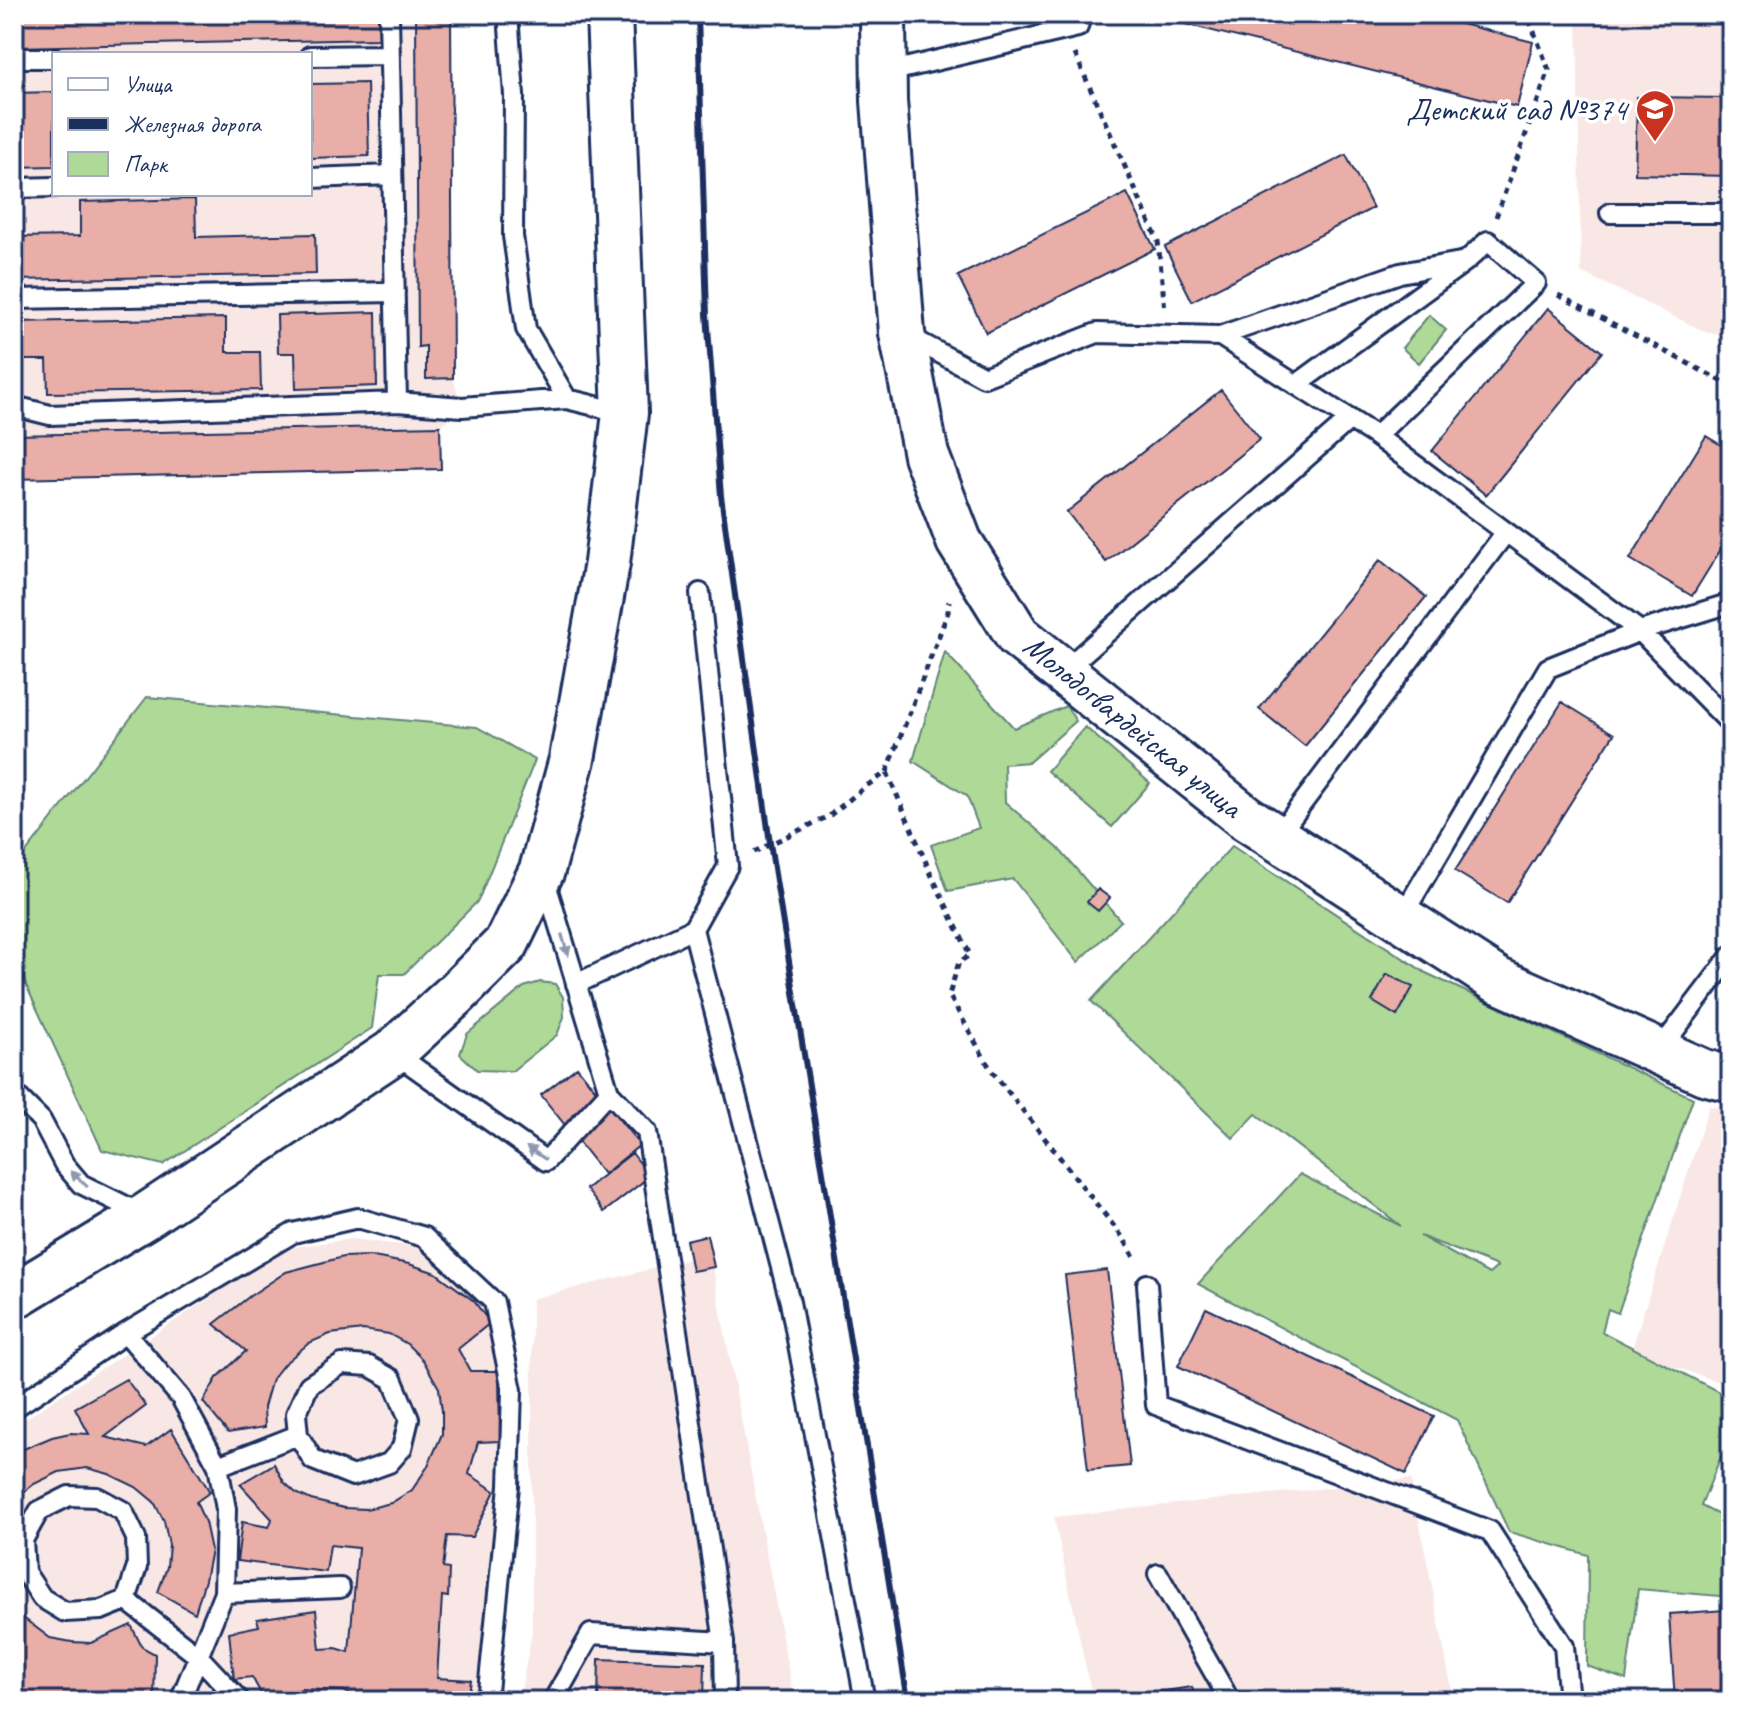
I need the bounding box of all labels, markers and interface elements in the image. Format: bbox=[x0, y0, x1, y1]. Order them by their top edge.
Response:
legend bbox=[52, 52, 312, 196]
text: Улица bbox=[124, 69, 173, 99]
school or university icon: Детский сад №374 bbox=[1634, 88, 1676, 143]
place label: Детский сад №374 bbox=[1406, 89, 1631, 130]
text: Железная дорога bbox=[124, 109, 262, 139]
text: Парк bbox=[124, 149, 169, 179]
street label: Молодогвардейская улица bbox=[1015, 625, 1252, 828]
one-way arrow bbox=[559, 933, 572, 957]
one-way arrow bbox=[524, 1146, 547, 1161]
one-way arrow bbox=[69, 1170, 89, 1188]

